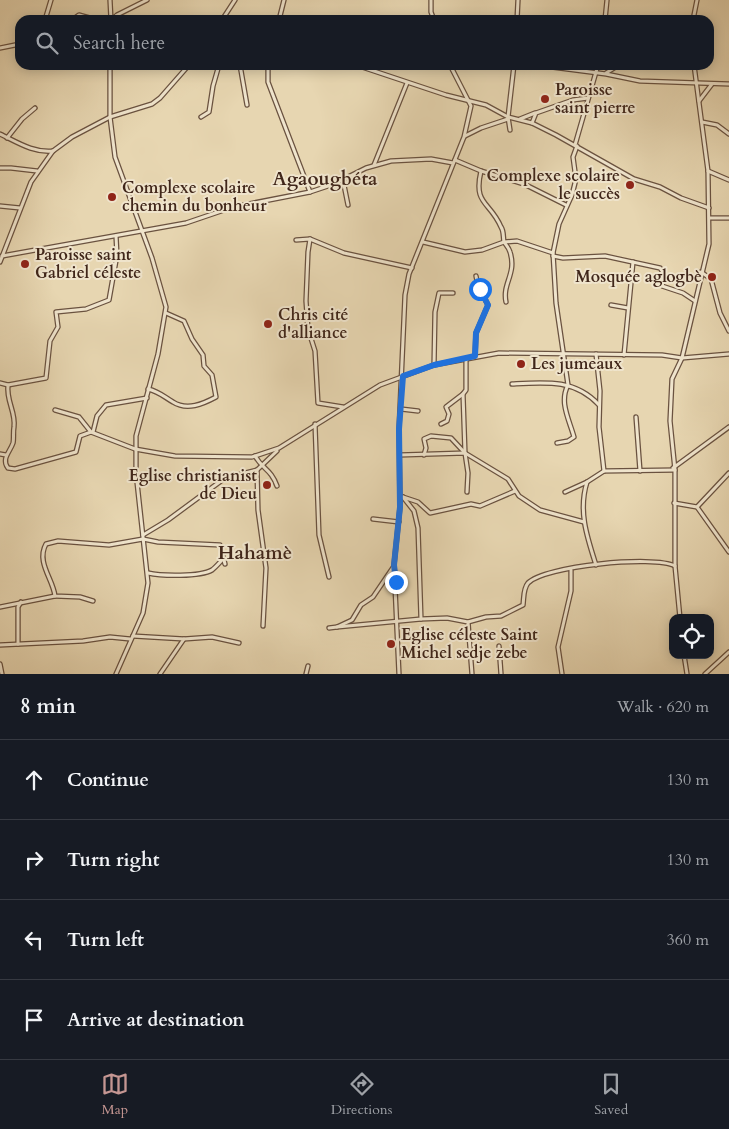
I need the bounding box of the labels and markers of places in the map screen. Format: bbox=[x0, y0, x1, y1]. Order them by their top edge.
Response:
place label: Paroisse saint pierre bbox=[555, 79, 636, 119]
marker: Paroisse saint pierre bbox=[539, 93, 551, 105]
place label: Complexe scolaire le succès bbox=[486, 165, 620, 205]
place label: Complexe scolaire chemin du bonheur bbox=[122, 177, 267, 217]
marker: Complexe scolaire le succès bbox=[624, 179, 636, 191]
marker: Complexe scolaire chemin du bonheur bbox=[106, 191, 118, 203]
place label: Paroisse saint Gabriel céleste bbox=[35, 244, 141, 284]
marker: Paroisse saint Gabriel céleste bbox=[19, 258, 31, 270]
place label: Mosquée aglogbè bbox=[575, 266, 702, 288]
marker: Mosquée aglogbè bbox=[706, 271, 718, 283]
place label: Chris cité d'alliance bbox=[278, 304, 349, 344]
marker: Chris cité d'alliance bbox=[262, 318, 274, 330]
place label: Les jumeaux bbox=[531, 353, 623, 375]
marker: Les jumeaux bbox=[515, 358, 527, 370]
place label: Eglise christianist de Dieu bbox=[129, 465, 257, 505]
marker: Eglise christianist de Dieu bbox=[261, 479, 273, 491]
place label: Eglise céleste Saint Michel sedje zebe bbox=[401, 624, 538, 664]
marker: Eglise céleste Saint Michel sedje zebe bbox=[385, 638, 397, 650]

